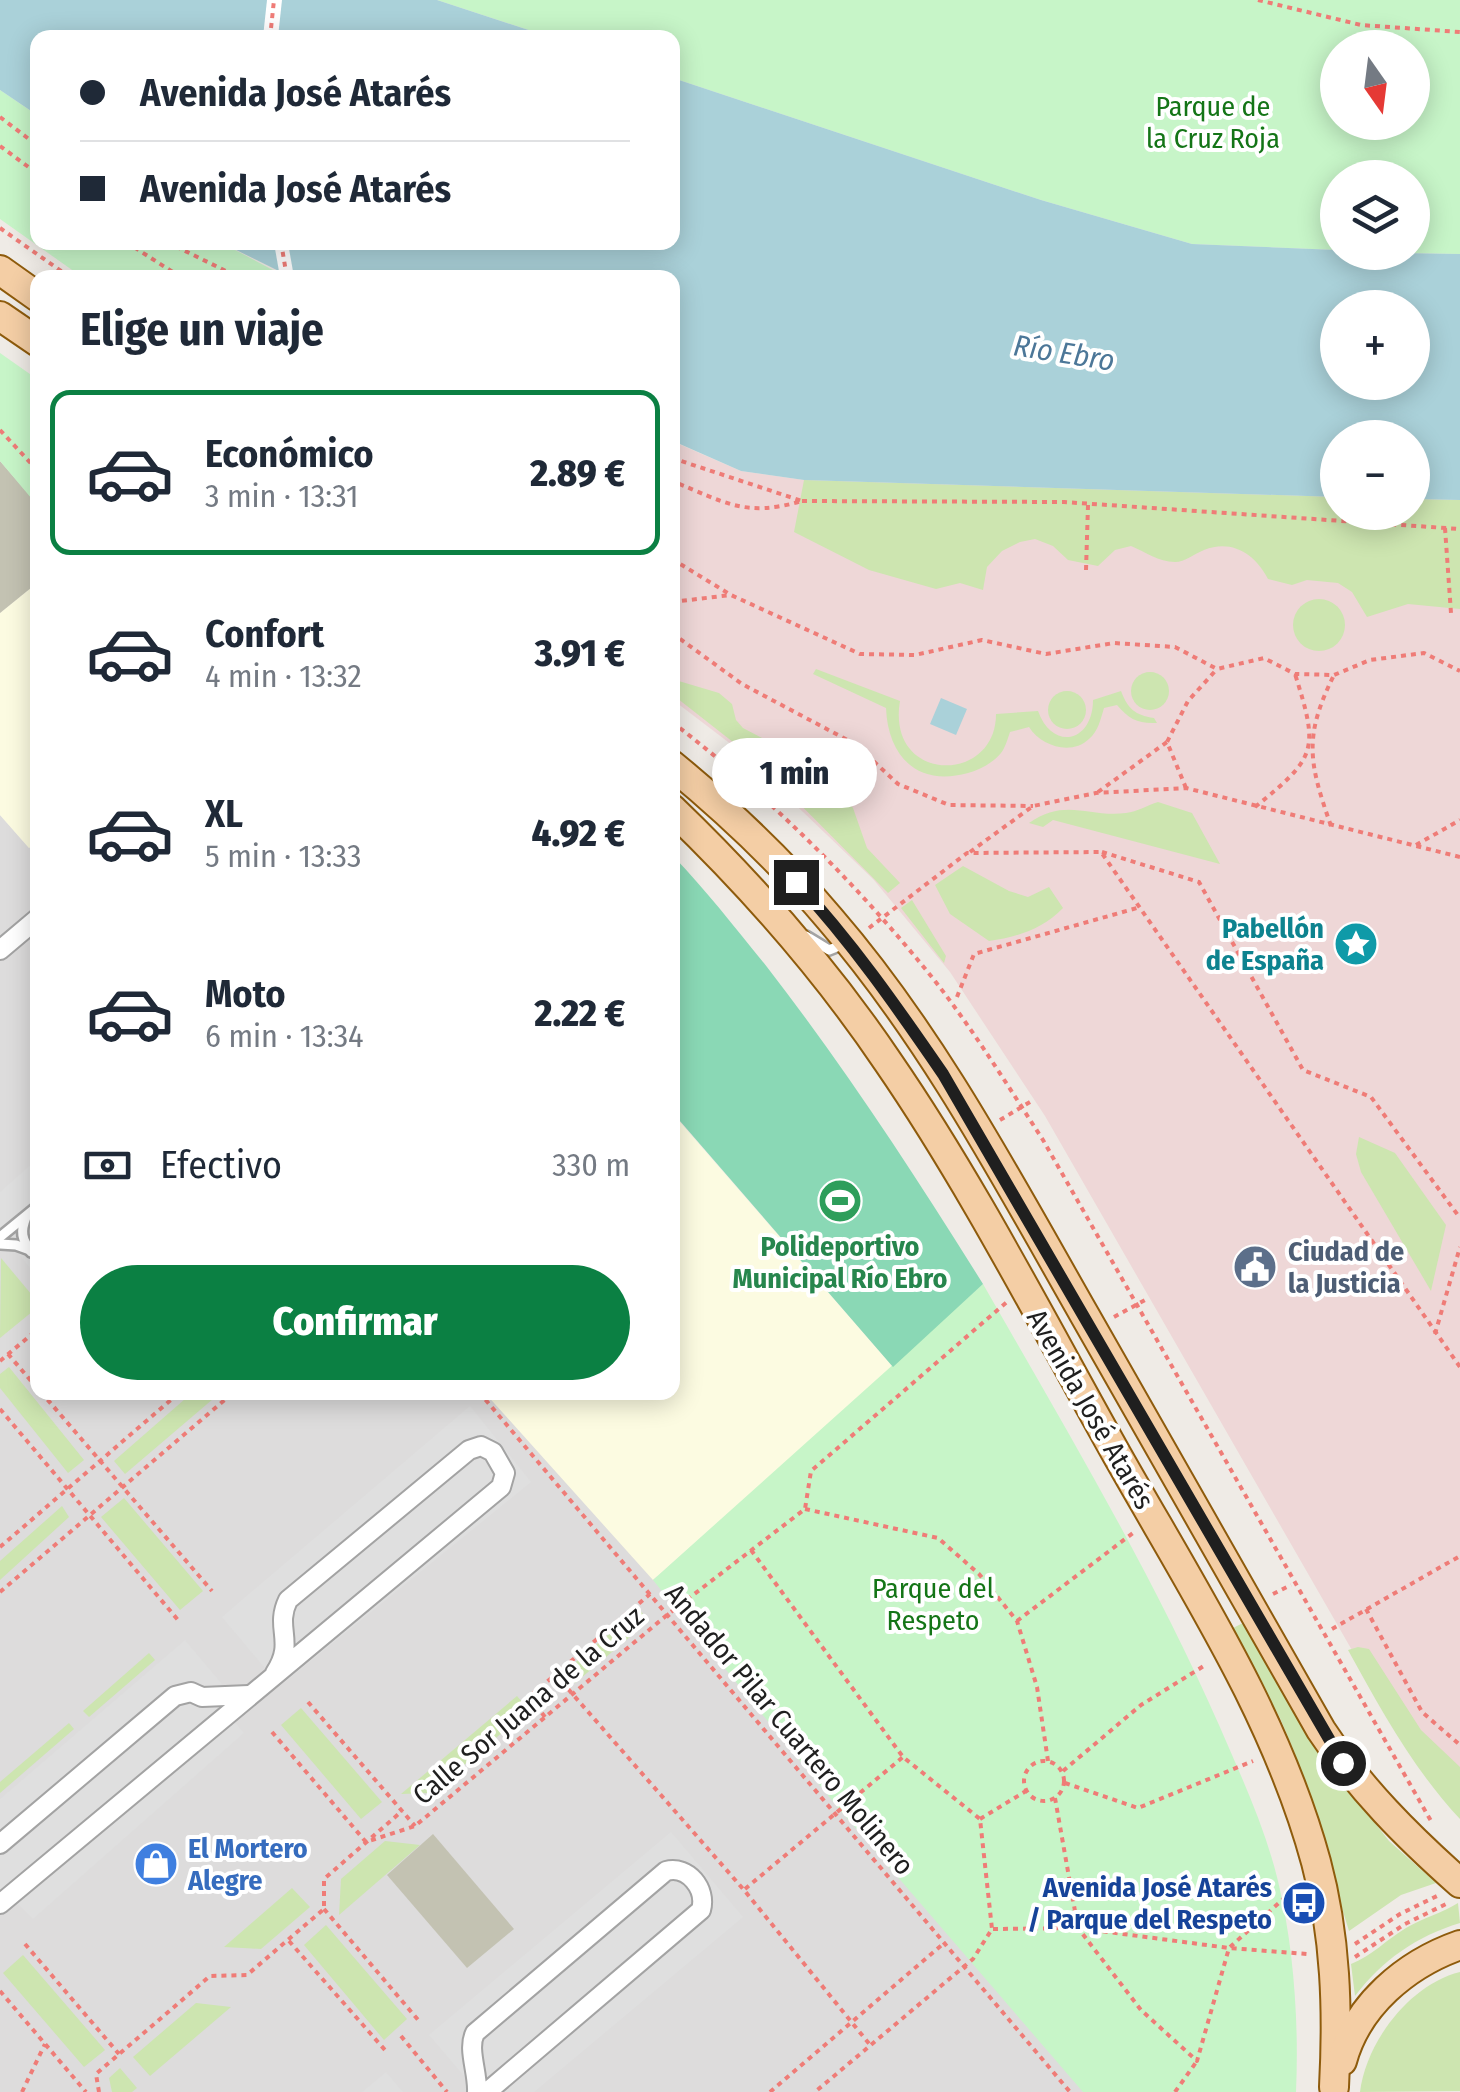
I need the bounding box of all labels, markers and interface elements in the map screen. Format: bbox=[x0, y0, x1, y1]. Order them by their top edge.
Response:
north arrow bbox=[1320, 30, 1430, 140]
map controls bbox=[1320, 30, 1430, 530]
text: Avenida José Atarés bbox=[140, 70, 451, 116]
park label: Parque de la Cruz Roja bbox=[1146, 90, 1280, 155]
button: layers bbox=[1320, 160, 1430, 270]
text: Avenida José Atarés bbox=[140, 166, 451, 212]
button: + bbox=[1320, 290, 1430, 400]
text: Elige un viaje bbox=[80, 303, 324, 357]
water label: Río Ebro bbox=[1011, 327, 1117, 379]
button: − bbox=[1320, 420, 1430, 530]
icon: car bbox=[85, 428, 175, 518]
text: Económico bbox=[205, 431, 374, 477]
text: 2.89 € bbox=[530, 450, 625, 496]
text: 3 min · 13:31 bbox=[205, 477, 358, 515]
icon: car bbox=[85, 608, 175, 698]
text: Confort bbox=[205, 611, 324, 657]
text: 3.91 € bbox=[535, 630, 625, 676]
text: 4 min · 13:32 bbox=[205, 657, 362, 695]
callout: 1 min bbox=[714, 737, 878, 807]
text: 1 min bbox=[760, 754, 829, 792]
icon: car bbox=[85, 788, 175, 878]
text: XL bbox=[205, 791, 243, 837]
text: 4.92 € bbox=[532, 810, 625, 856]
text: 5 min · 13:33 bbox=[205, 837, 361, 875]
route end bbox=[774, 860, 819, 905]
place label: Pabellón de España bbox=[1206, 912, 1324, 977]
place icon: Pabellón de España bbox=[1333, 921, 1379, 967]
icon: car bbox=[85, 968, 175, 1058]
text: Moto bbox=[205, 971, 286, 1017]
text: 2.22 € bbox=[535, 990, 625, 1036]
text: 6 min · 13:34 bbox=[205, 1017, 364, 1055]
icon: cash bbox=[80, 1138, 135, 1193]
text: Efectivo bbox=[160, 1142, 282, 1188]
text: 330 m bbox=[552, 1146, 630, 1184]
sports icon: Polideportivo Municipal Río Ebro bbox=[817, 1178, 863, 1224]
place label: Polideportivo Municipal Río Ebro bbox=[733, 1230, 947, 1295]
place label: Ciudad de la Justicia bbox=[1288, 1235, 1404, 1300]
public building icon: Ciudad de la Justicia bbox=[1232, 1244, 1278, 1290]
button: Confirmar bbox=[80, 1265, 630, 1380]
street label: Avenida José Atarés bbox=[1020, 1304, 1161, 1515]
park label: Parque del Respeto bbox=[872, 1572, 994, 1637]
street label: Andador Pilar Cuartero Molinero bbox=[658, 1577, 921, 1881]
street label: Calle Sor Juana de la Cruz bbox=[406, 1599, 650, 1811]
route start bbox=[1321, 1741, 1366, 1786]
place label: El Mortero Alegre bbox=[187, 1832, 308, 1897]
shop icon: El Mortero Alegre bbox=[133, 1841, 179, 1887]
place label: Avenida José Atarés / Parque del Respeto bbox=[1028, 1871, 1272, 1936]
bus stop icon: Avenida José Atarés / Parque del Respeto bbox=[1281, 1880, 1327, 1926]

